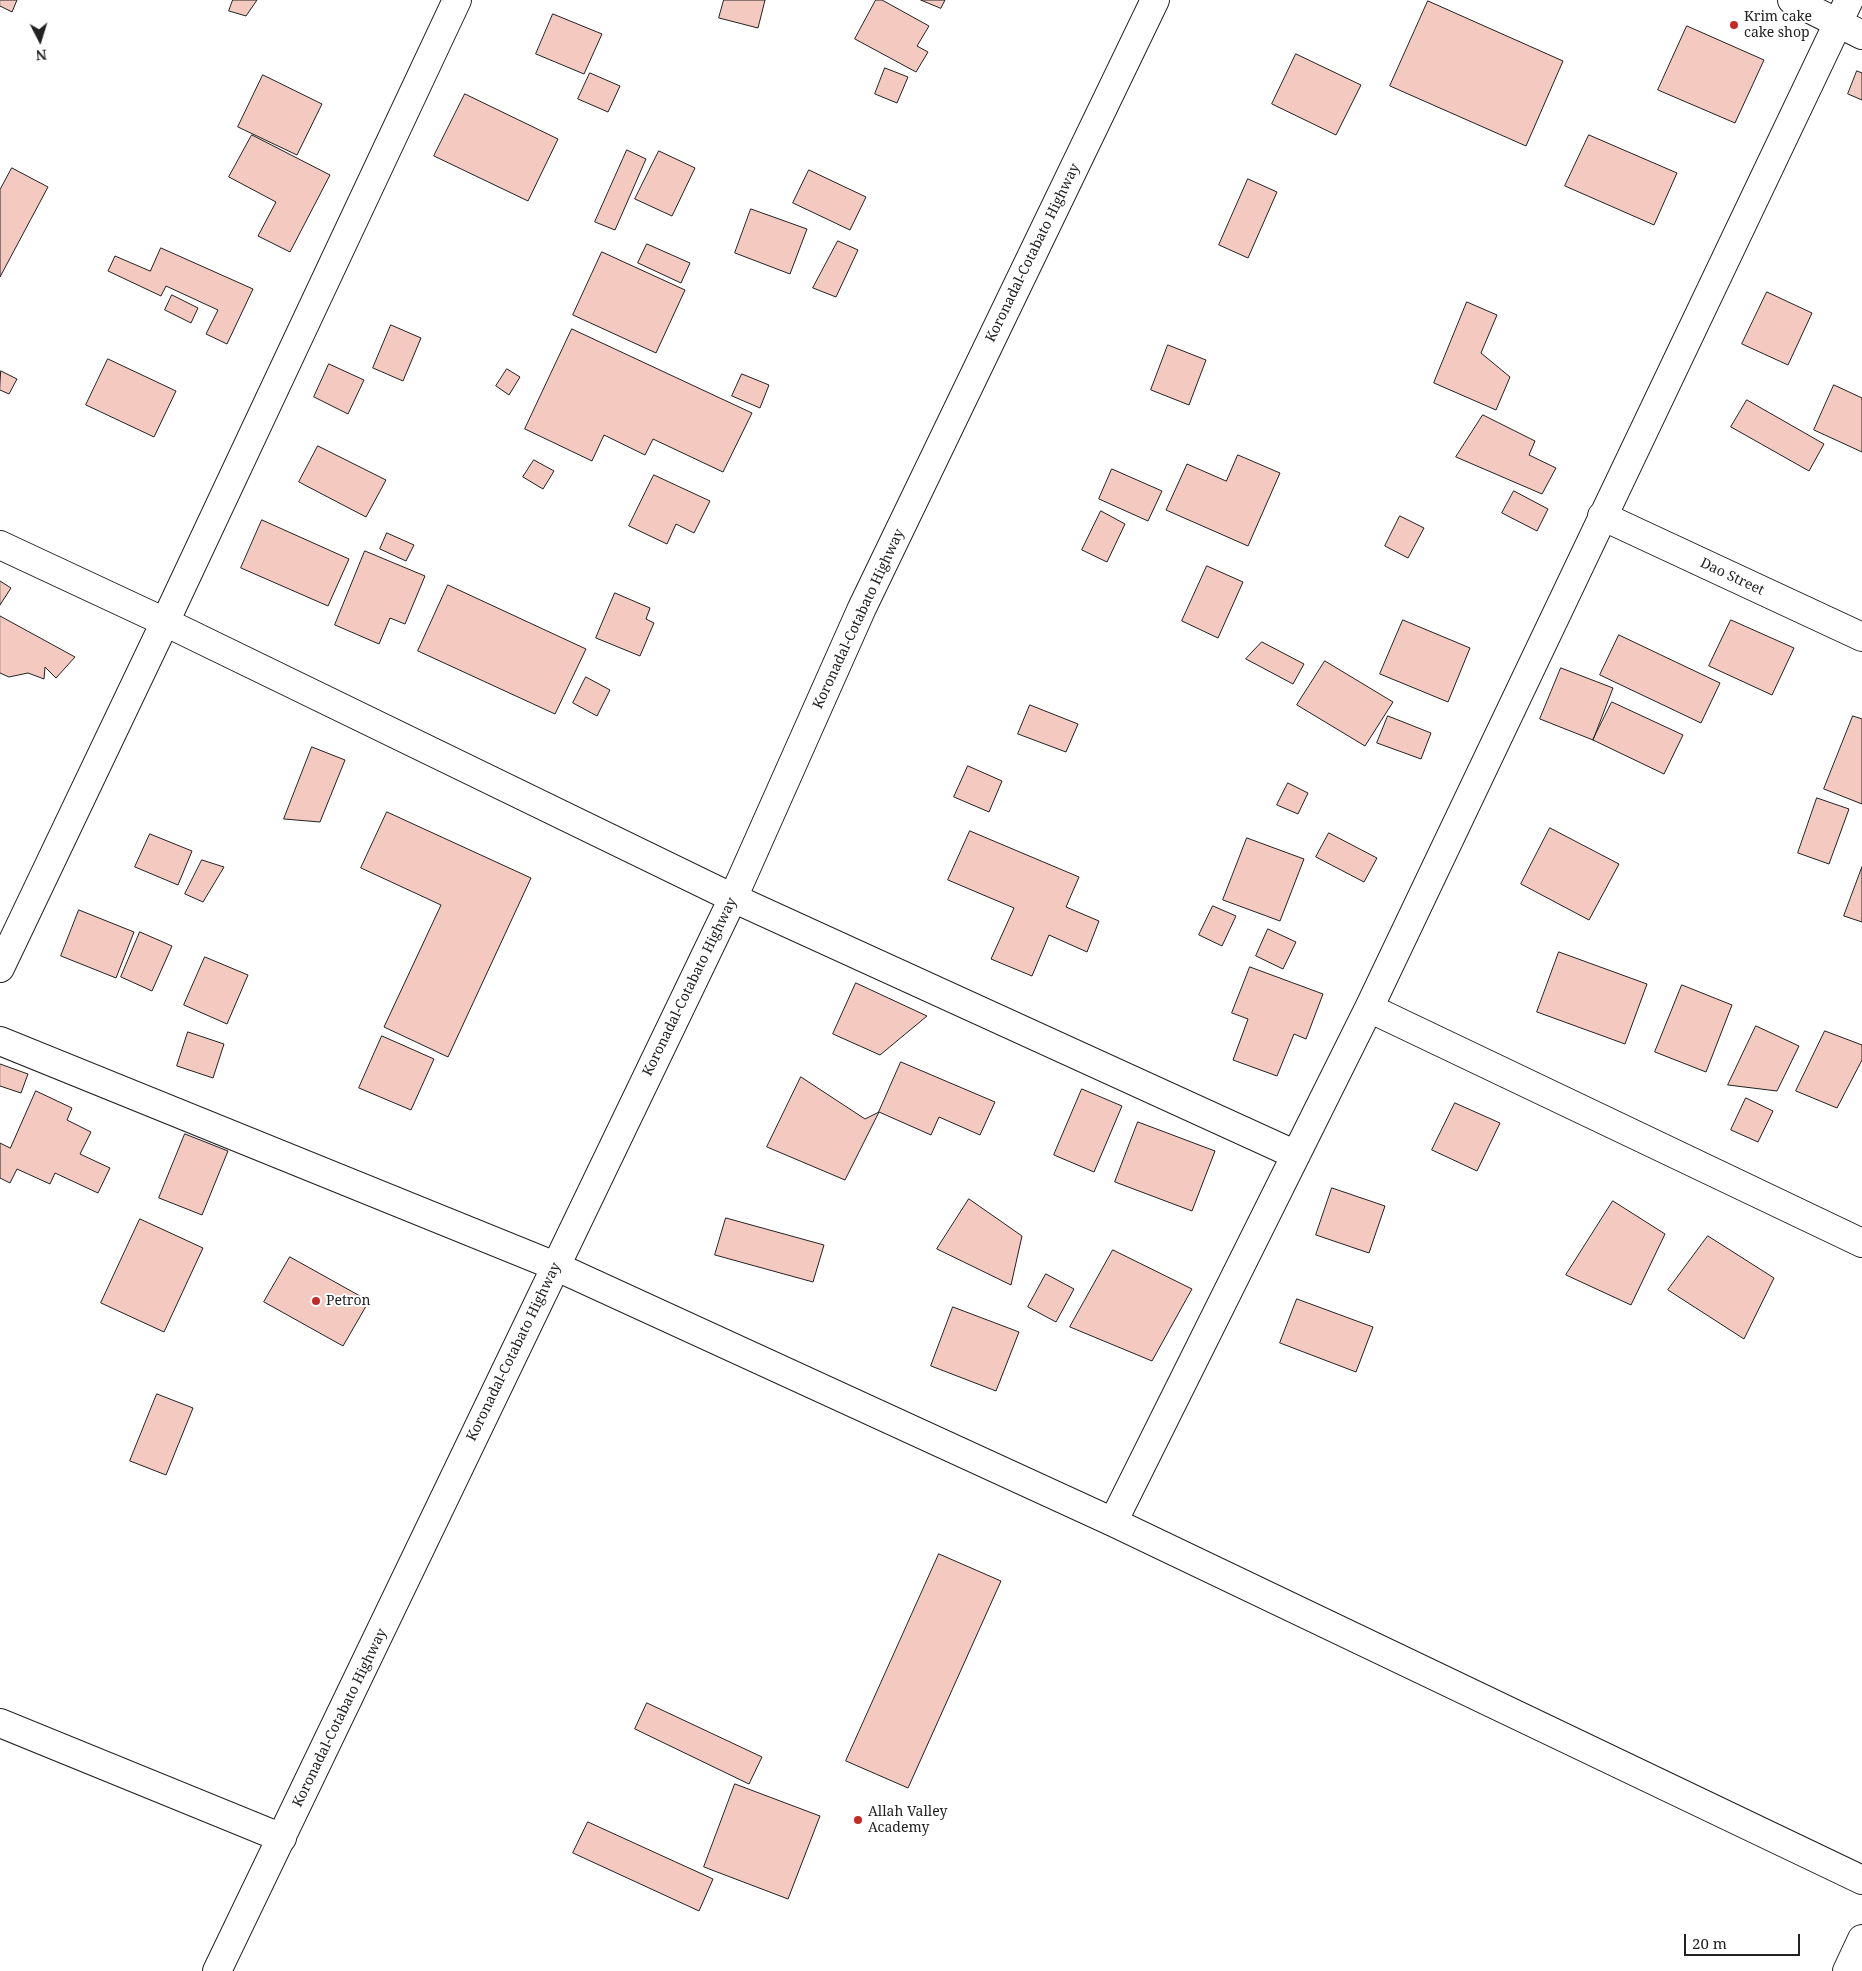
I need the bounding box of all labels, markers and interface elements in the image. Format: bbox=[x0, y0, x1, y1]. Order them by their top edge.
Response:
place label: Krim cake cake shop bbox=[1744, 9, 1812, 41]
north arrow bbox=[15, 15, 65, 65]
marker: Krim cake cake shop bbox=[1728, 19, 1740, 31]
text: N bbox=[35, 45, 48, 65]
street label: Koronadal-Cotabato Highway bbox=[982, 161, 1084, 345]
street label: Koronadal-Cotabato Highway bbox=[810, 526, 908, 712]
street label: Dao Street bbox=[1697, 555, 1767, 599]
street label: Koronadal-Cotabato Highway bbox=[639, 895, 741, 1079]
street label: Koronadal-Cotabato Highway bbox=[463, 1260, 565, 1444]
place label: Petron bbox=[326, 1293, 371, 1309]
marker: Petron bbox=[310, 1295, 322, 1307]
street label: Koronadal-Cotabato Highway bbox=[289, 1626, 391, 1810]
place label: Allah Valley Academy bbox=[868, 1804, 948, 1836]
marker: Allah Valley Academy bbox=[852, 1814, 864, 1826]
scale bar bbox=[1687, 1924, 1803, 1956]
text: 20 m bbox=[1692, 1933, 1727, 1953]

